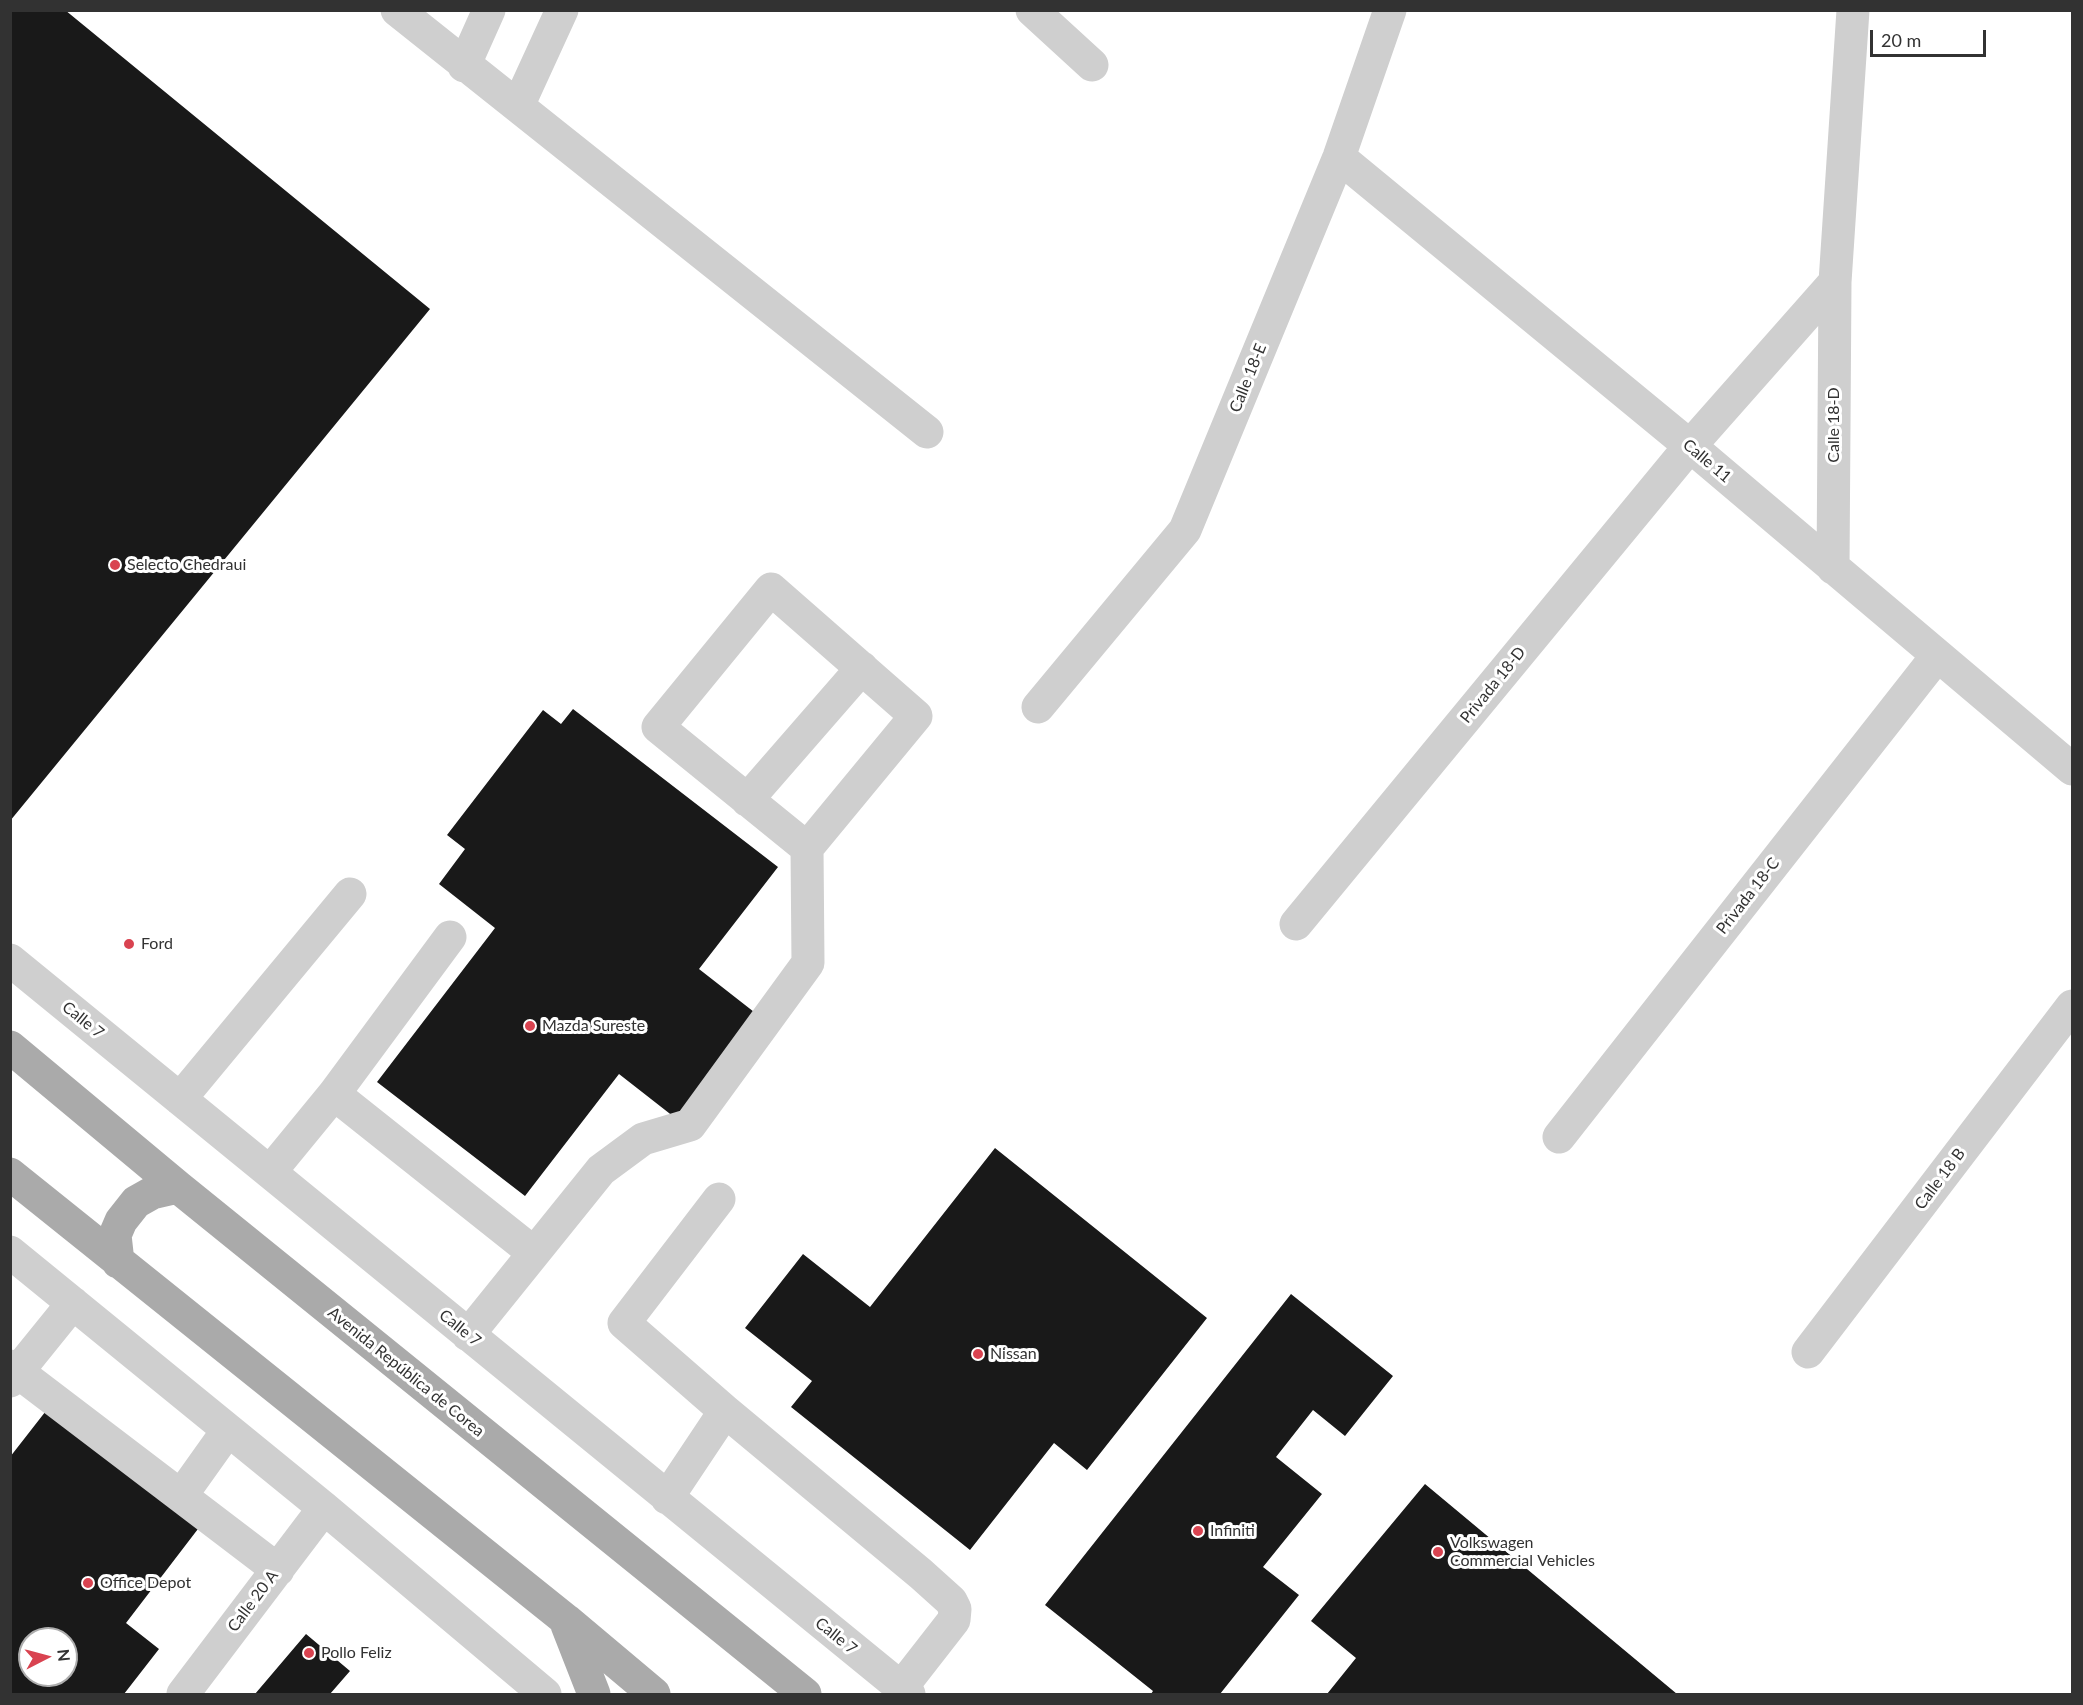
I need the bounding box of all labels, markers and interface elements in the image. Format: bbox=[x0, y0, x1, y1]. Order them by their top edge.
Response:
scale bar bbox=[1873, 18, 1988, 56]
text: 20 m bbox=[1881, 29, 1921, 51]
street label: Calle 18-E bbox=[1226, 341, 1270, 415]
street label: Calle 18-D bbox=[1824, 387, 1844, 463]
street label: Calle 11 bbox=[1679, 435, 1735, 487]
place label: Selecto Chedraui bbox=[127, 555, 246, 575]
marker: Selecto Chedraui bbox=[108, 558, 122, 572]
street label: Privada 18-D bbox=[1456, 643, 1530, 727]
street label: Privada 18-C bbox=[1712, 854, 1784, 938]
place label: Ford bbox=[141, 934, 173, 954]
marker: Ford bbox=[122, 937, 136, 951]
street label: Calle 7 bbox=[58, 997, 108, 1043]
place label: Mazda Sureste bbox=[542, 1016, 645, 1036]
marker: Mazda Sureste bbox=[523, 1019, 537, 1033]
street label: Calle 18 B bbox=[1911, 1145, 1969, 1213]
street label: Avenida República de Corea bbox=[324, 1303, 488, 1441]
street label: Calle 7 bbox=[435, 1305, 485, 1351]
place label: Nissan bbox=[990, 1344, 1037, 1364]
marker: Nissan bbox=[971, 1347, 985, 1361]
place label: Infiniti bbox=[1210, 1521, 1255, 1541]
marker: Infiniti bbox=[1191, 1524, 1205, 1538]
place label: Volkswagen Commercial Vehicles bbox=[1450, 1533, 1595, 1571]
marker: Volkswagen Commercial Vehicles bbox=[1431, 1545, 1445, 1559]
street label: Calle 20 A bbox=[224, 1566, 282, 1636]
place label: Office Depot bbox=[100, 1573, 191, 1593]
marker: Office Depot bbox=[81, 1576, 95, 1590]
street label: Calle 7 bbox=[811, 1613, 861, 1659]
north arrow bbox=[18, 1627, 78, 1687]
place label: Pollo Feliz bbox=[321, 1643, 392, 1663]
marker: Pollo Feliz bbox=[302, 1646, 316, 1660]
text: N bbox=[54, 1648, 75, 1662]

